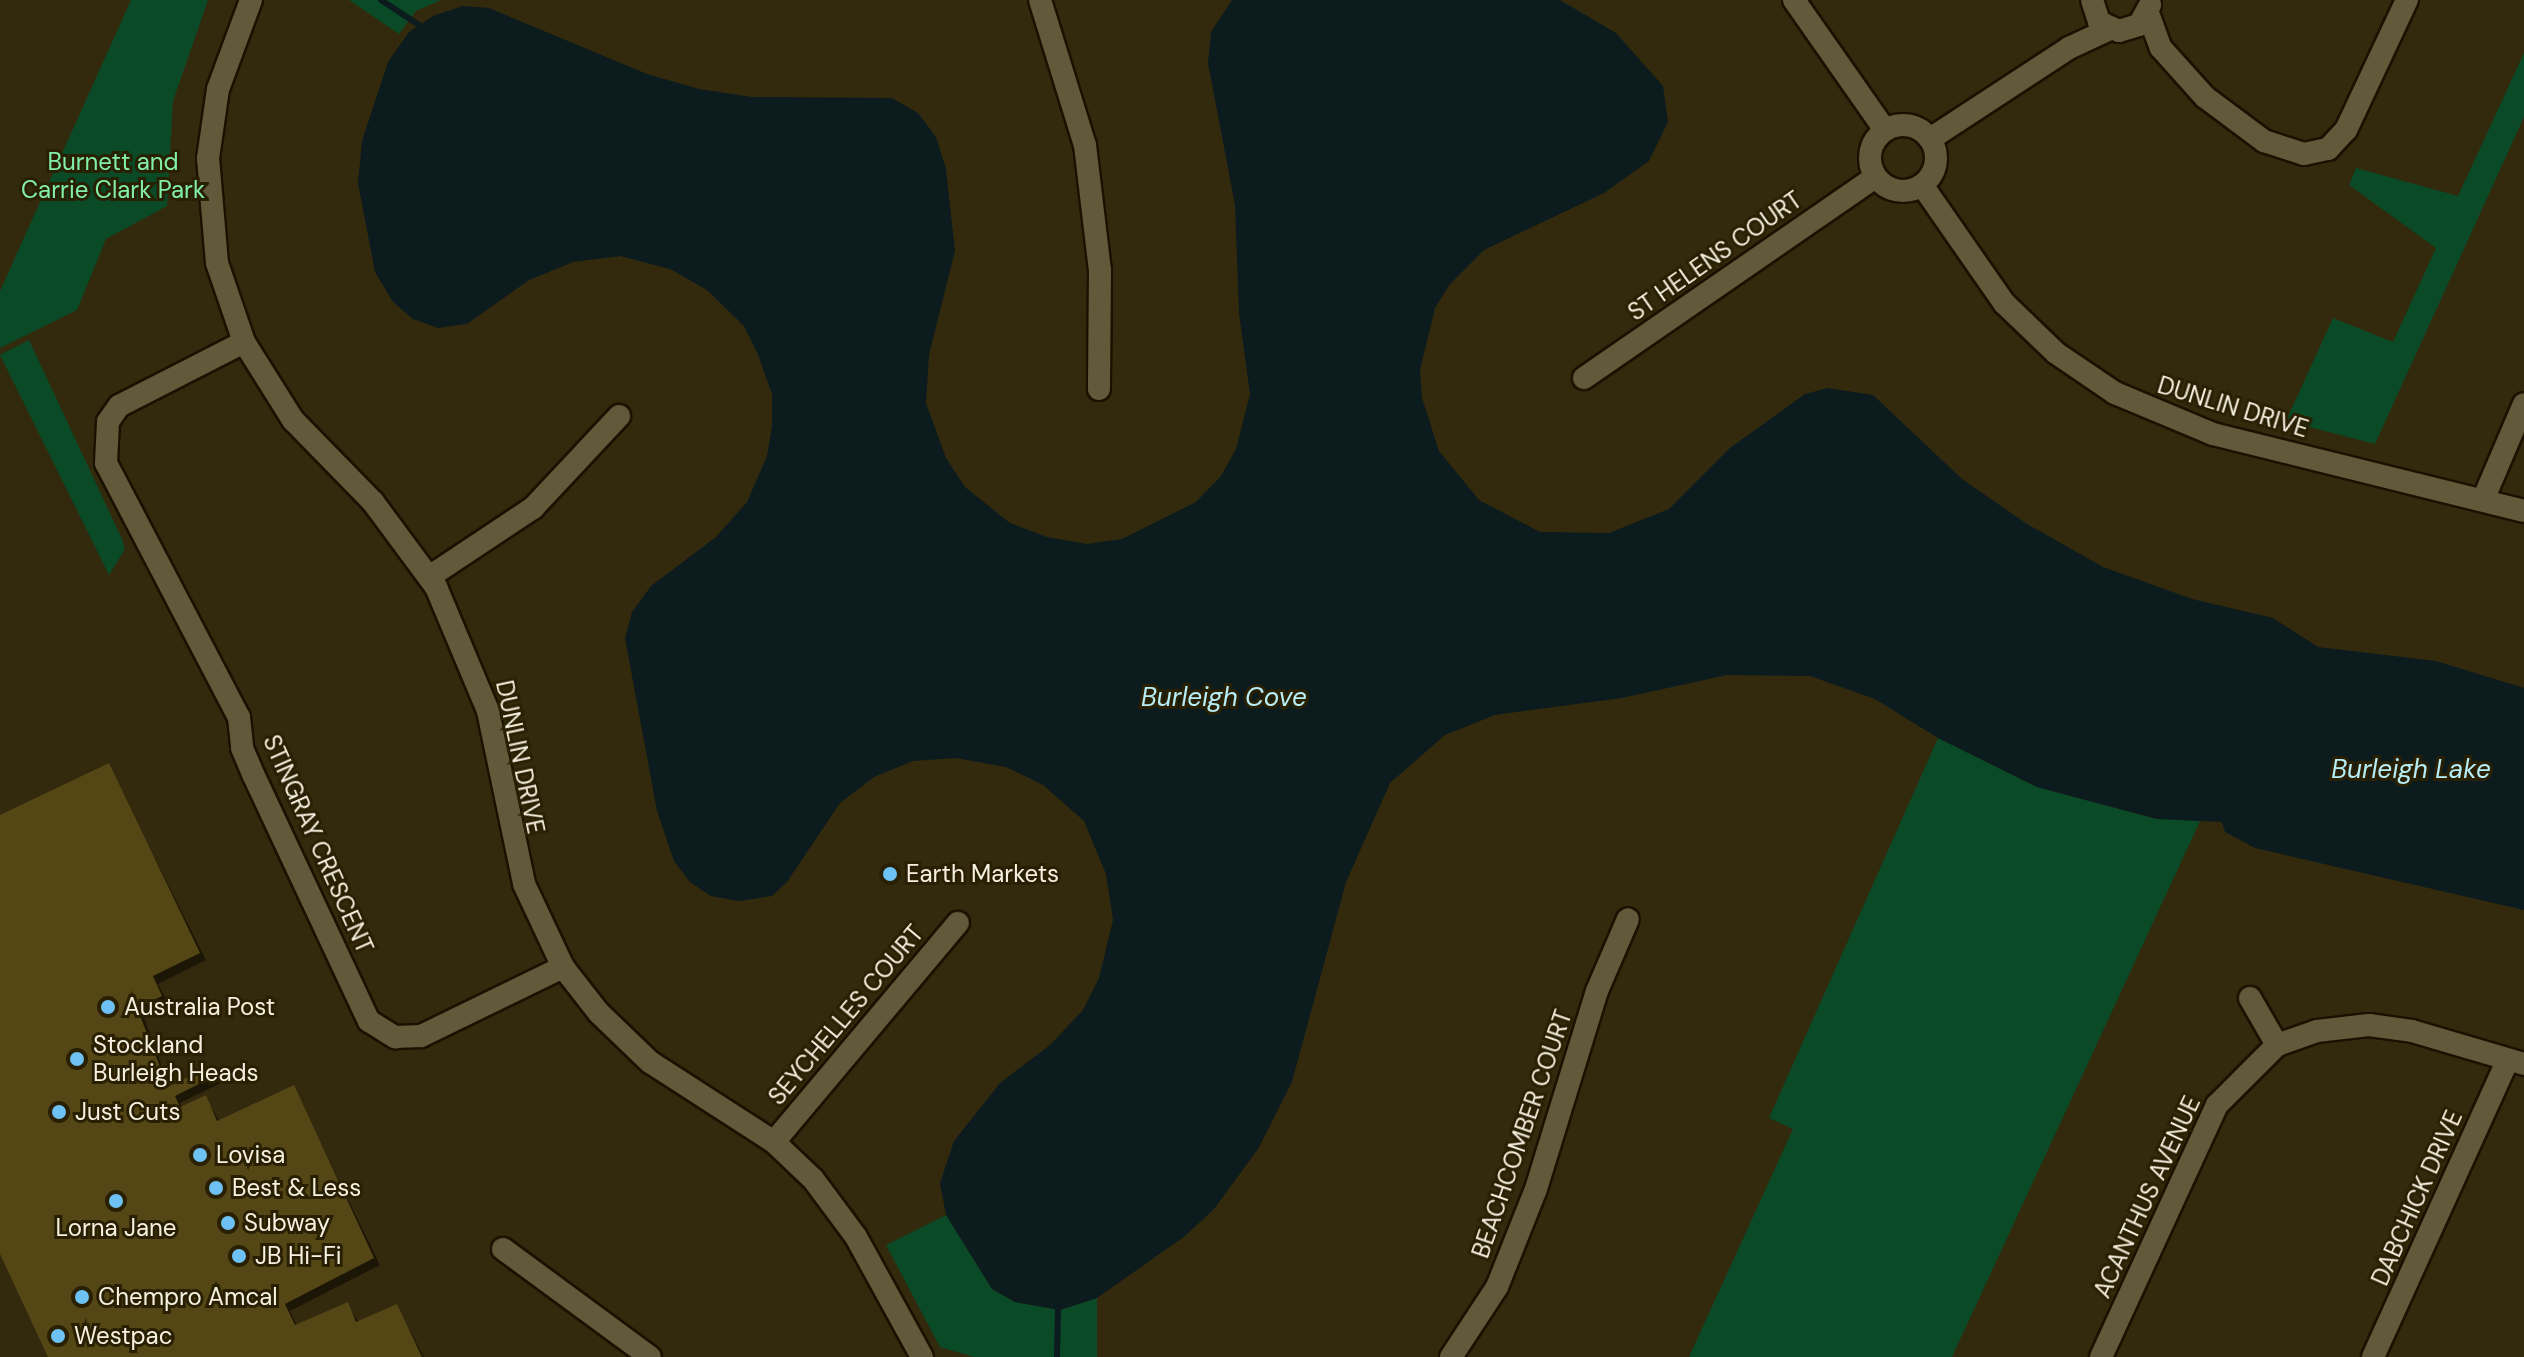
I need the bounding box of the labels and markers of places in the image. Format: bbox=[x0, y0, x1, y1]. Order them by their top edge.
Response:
place label: Earth Markets bbox=[906, 860, 1059, 888]
marker: Earth Markets bbox=[881, 865, 899, 883]
place label: Australia Post bbox=[124, 993, 275, 1021]
marker: Australia Post bbox=[99, 998, 117, 1016]
place label: Stockland Burleigh Heads bbox=[93, 1031, 259, 1087]
marker: Stockland Burleigh Heads bbox=[68, 1050, 86, 1068]
place label: Just Cuts bbox=[75, 1098, 181, 1126]
marker: Just Cuts bbox=[50, 1103, 68, 1121]
place label: Lovisa bbox=[216, 1141, 285, 1169]
marker: Lovisa bbox=[191, 1146, 209, 1164]
place label: Best & Less bbox=[232, 1174, 361, 1202]
marker: Best & Less bbox=[207, 1179, 225, 1197]
marker: Lorna Jane bbox=[107, 1192, 125, 1210]
place label: Subway bbox=[244, 1209, 330, 1237]
place label: Lorna Jane bbox=[56, 1214, 176, 1242]
marker: Subway bbox=[219, 1214, 237, 1232]
place label: JB Hi-Fi bbox=[255, 1242, 342, 1270]
marker: JB Hi-Fi bbox=[230, 1247, 248, 1265]
place label: Chempro Amcal bbox=[98, 1283, 278, 1311]
marker: Chempro Amcal bbox=[73, 1288, 91, 1306]
place label: Westpac bbox=[74, 1322, 172, 1350]
marker: Westpac bbox=[49, 1327, 67, 1345]

